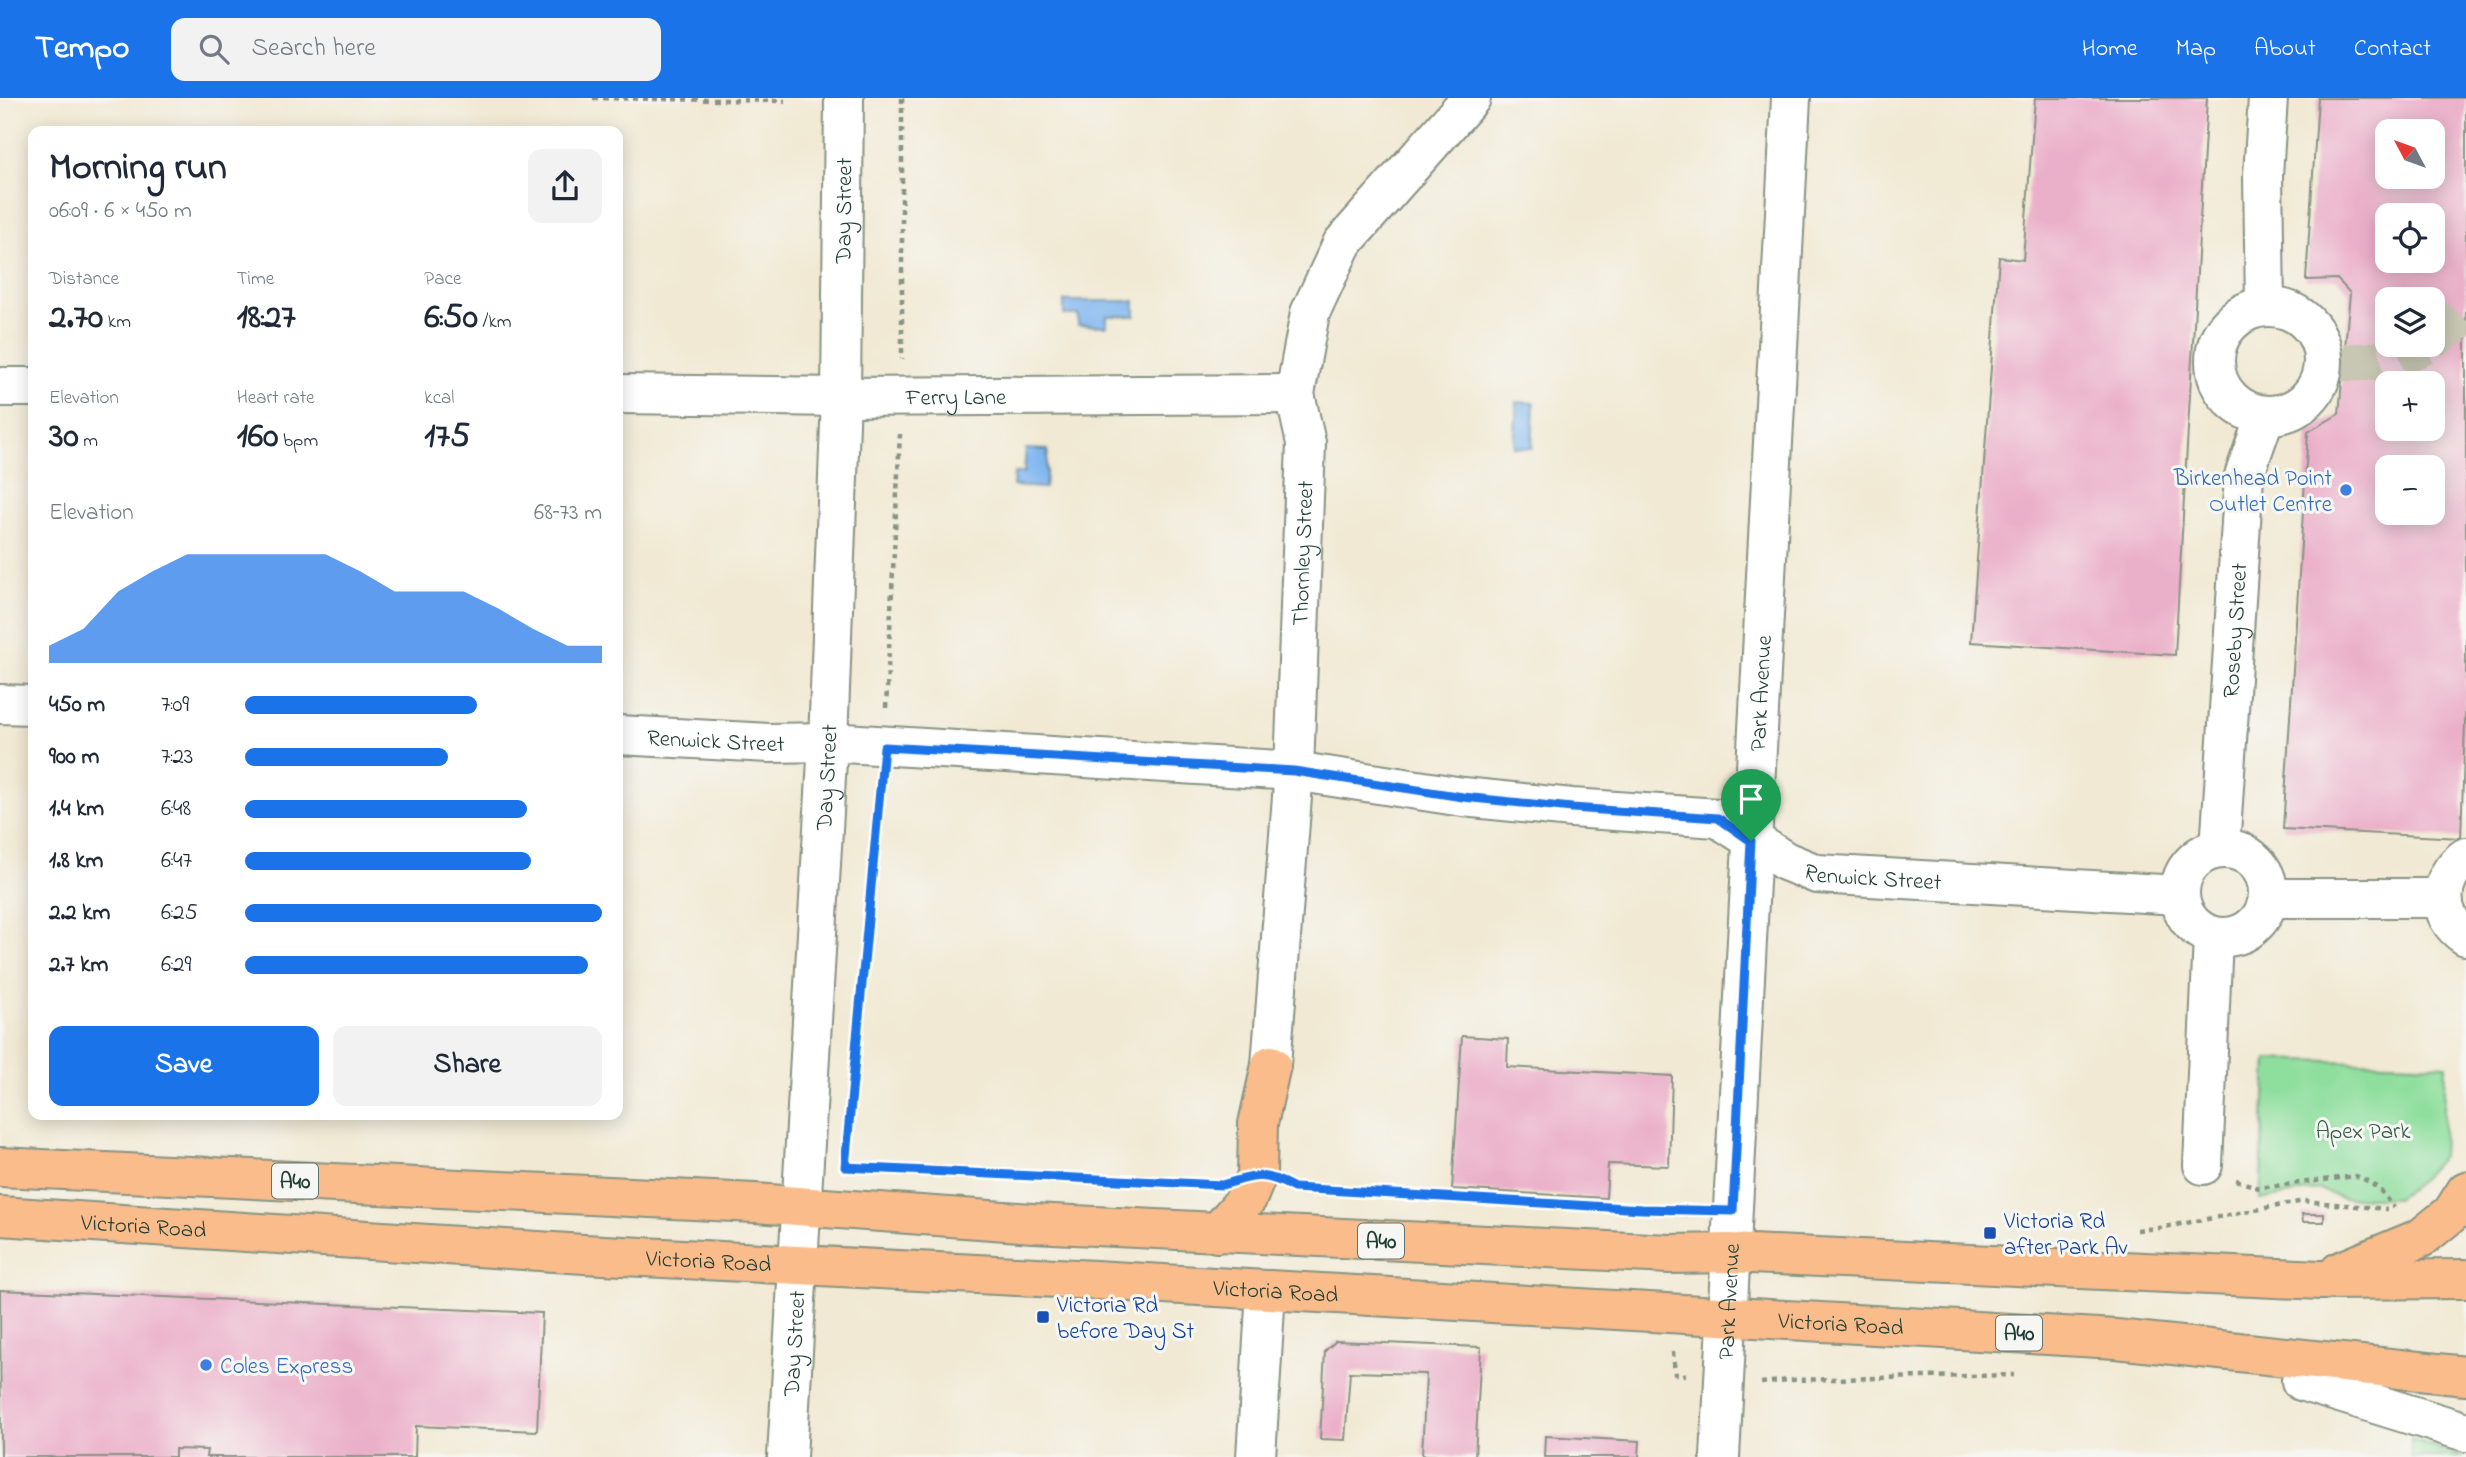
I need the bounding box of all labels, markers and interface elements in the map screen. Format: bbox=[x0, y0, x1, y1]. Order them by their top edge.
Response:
search box bbox=[171, 18, 661, 81]
text: Tempo bbox=[35, 25, 129, 73]
icon: search bbox=[195, 30, 233, 68]
text: Search here bbox=[251, 30, 376, 68]
text: Home bbox=[2082, 32, 2138, 67]
text: Map bbox=[2176, 32, 2216, 67]
text: About bbox=[2254, 32, 2316, 67]
text: Contact bbox=[2354, 32, 2431, 67]
north arrow bbox=[2375, 119, 2445, 189]
map controls bbox=[2375, 119, 2445, 525]
text: Morning run bbox=[49, 141, 227, 197]
button: share bbox=[528, 149, 602, 223]
street label: Day Street bbox=[828, 157, 864, 265]
text: 06:09 · 6 × 450 m bbox=[49, 195, 192, 228]
button: locate bbox=[2375, 203, 2445, 273]
text: Distance bbox=[49, 266, 119, 293]
text: Time bbox=[237, 266, 274, 293]
text: Pace bbox=[424, 266, 461, 293]
button: layers bbox=[2375, 287, 2445, 357]
text: 2.70 bbox=[49, 293, 103, 344]
text: 18:27 bbox=[237, 293, 296, 344]
text: 6:50 bbox=[424, 293, 478, 344]
text: km bbox=[103, 309, 131, 336]
text: /km bbox=[478, 309, 512, 336]
button: + bbox=[2375, 371, 2445, 441]
street label: Ferry Lane bbox=[905, 382, 1007, 417]
text: Elevation bbox=[49, 385, 119, 412]
text: Heart rate bbox=[237, 385, 315, 412]
text: kcal bbox=[424, 385, 455, 412]
text: 30 bbox=[49, 412, 79, 463]
text: 160 bbox=[237, 412, 278, 463]
text: 175 bbox=[424, 412, 470, 463]
text: m bbox=[79, 428, 98, 455]
text: bpm bbox=[278, 428, 318, 455]
button: − bbox=[2375, 455, 2445, 525]
place label: Birkenhead Point Outlet Centre bbox=[2173, 463, 2333, 522]
street label: Thornley Street bbox=[1285, 480, 1324, 626]
marker: Birkenhead Point Outlet Centre bbox=[2338, 482, 2354, 498]
text: Elevation bbox=[49, 497, 134, 530]
text: 68–73 m bbox=[534, 497, 602, 530]
street label: Roseby Street bbox=[2216, 562, 2257, 699]
street label: Park Avenue bbox=[1743, 634, 1782, 752]
text: 450 m bbox=[49, 689, 105, 722]
text: 7:09 bbox=[161, 689, 189, 722]
street label: Renwick Street bbox=[646, 723, 785, 762]
street label: Day Street bbox=[809, 723, 848, 832]
text: 900 m bbox=[49, 741, 99, 774]
text: 7:23 bbox=[161, 741, 193, 774]
pin bbox=[1721, 769, 1781, 841]
icon: arrive bbox=[1732, 780, 1770, 818]
text: 1.4 km bbox=[49, 793, 104, 826]
text: 6:48 bbox=[161, 793, 191, 826]
text: 1.8 km bbox=[49, 845, 103, 878]
text: 6:47 bbox=[161, 845, 192, 878]
street label: Renwick Street bbox=[1798, 856, 1943, 900]
text: 2.2 km bbox=[49, 897, 110, 930]
text: 6:25 bbox=[161, 897, 198, 930]
text: 2.7 km bbox=[49, 949, 108, 982]
text: 6:29 bbox=[161, 949, 191, 982]
button: Save bbox=[49, 1026, 319, 1106]
button: Share bbox=[333, 1026, 602, 1106]
park label: Apex Park bbox=[2316, 1116, 2411, 1149]
road number: A40 bbox=[272, 1164, 318, 1198]
place label: Victoria Rd after Park Av bbox=[2003, 1206, 2128, 1265]
street label: Victoria Road bbox=[79, 1207, 207, 1248]
road number: A40 bbox=[1358, 1224, 1404, 1258]
marker: Victoria Rd after Park Av bbox=[1982, 1225, 1998, 1241]
street label: Park Avenue bbox=[1711, 1242, 1750, 1360]
street label: Victoria Road bbox=[644, 1243, 772, 1283]
street label: Victoria Road bbox=[1211, 1273, 1339, 1313]
street label: Day Street bbox=[776, 1289, 816, 1398]
place label: Victoria Rd before Day St bbox=[1056, 1290, 1194, 1351]
street label: Victoria Road bbox=[1776, 1305, 1904, 1346]
marker: Victoria Rd before Day St bbox=[1035, 1309, 1051, 1325]
road number: A40 bbox=[1996, 1316, 2042, 1350]
place label: Coles Express bbox=[220, 1351, 353, 1384]
marker: Coles Express bbox=[198, 1357, 214, 1373]

